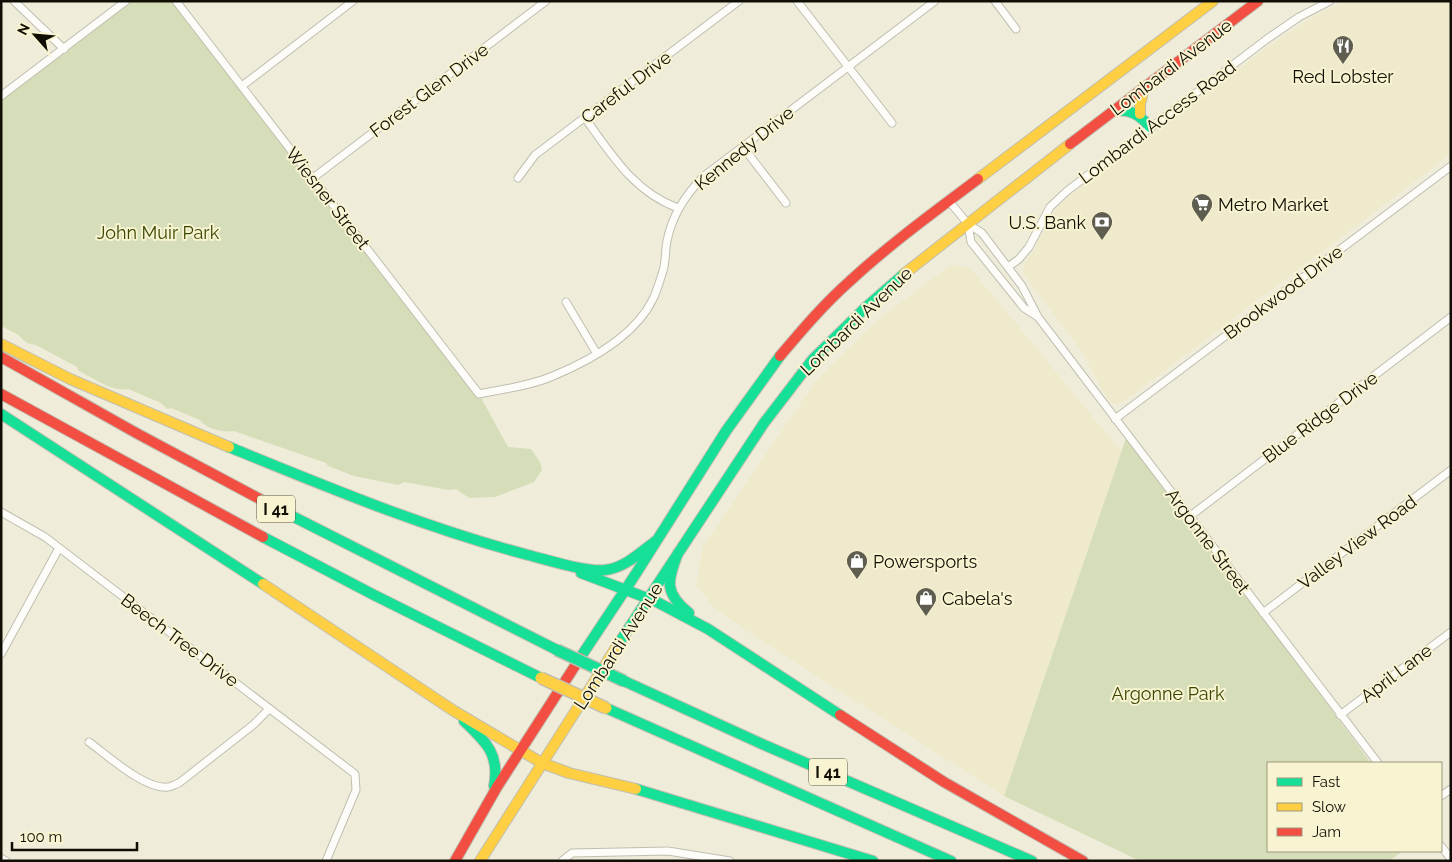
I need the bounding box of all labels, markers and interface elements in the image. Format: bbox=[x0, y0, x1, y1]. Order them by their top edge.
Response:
north arrow bbox=[10, 10, 60, 60]
street label: Lombardi Avenue bbox=[1106, 14, 1236, 120]
text: N bbox=[14, 21, 33, 37]
restaurant icon: Red Lobster bbox=[1331, 34, 1355, 65]
street label: Forest Glen Drive bbox=[366, 38, 493, 141]
street label: Careful Drive bbox=[577, 46, 675, 128]
street label: Lombardi Access Road bbox=[1074, 56, 1240, 188]
place label: Red Lobster bbox=[1292, 66, 1394, 87]
street label: Kennedy Drive bbox=[690, 101, 798, 194]
street label: Wiesner Street bbox=[282, 143, 374, 253]
supermarket icon: Metro Market bbox=[1190, 192, 1214, 223]
place label: Metro Market bbox=[1218, 194, 1329, 215]
bank icon: U.S. Bank bbox=[1090, 210, 1114, 241]
place label: U.S. Bank bbox=[1009, 212, 1086, 233]
park label: John Muir Park bbox=[97, 222, 220, 243]
street label: Brookwood Drive bbox=[1219, 240, 1347, 344]
street label: Lombardi Avenue bbox=[796, 262, 916, 380]
street label: Blue Ridge Drive bbox=[1258, 367, 1382, 467]
street label: Argonne Street bbox=[1162, 484, 1254, 598]
street label: Valley View Road bbox=[1294, 491, 1420, 593]
road number: I 41 bbox=[257, 496, 295, 522]
shop icon: Powersports bbox=[845, 549, 869, 580]
place label: Powersports bbox=[873, 551, 977, 572]
street label: Lombardi Avenue bbox=[569, 578, 667, 713]
shop icon: Cabela's bbox=[914, 586, 938, 617]
place label: Cabela's bbox=[942, 588, 1013, 609]
street label: Beech Tree Drive bbox=[117, 589, 243, 691]
street label: April Lane bbox=[1356, 639, 1436, 707]
park label: Argonne Park bbox=[1112, 683, 1225, 704]
road number: I 41 bbox=[809, 759, 847, 786]
legend bbox=[1267, 762, 1442, 852]
text: Fast bbox=[1312, 773, 1340, 791]
text: Slow bbox=[1312, 798, 1346, 816]
scale bar bbox=[12, 820, 138, 852]
text: Jam bbox=[1312, 823, 1341, 841]
text: 100 m bbox=[20, 828, 62, 846]

